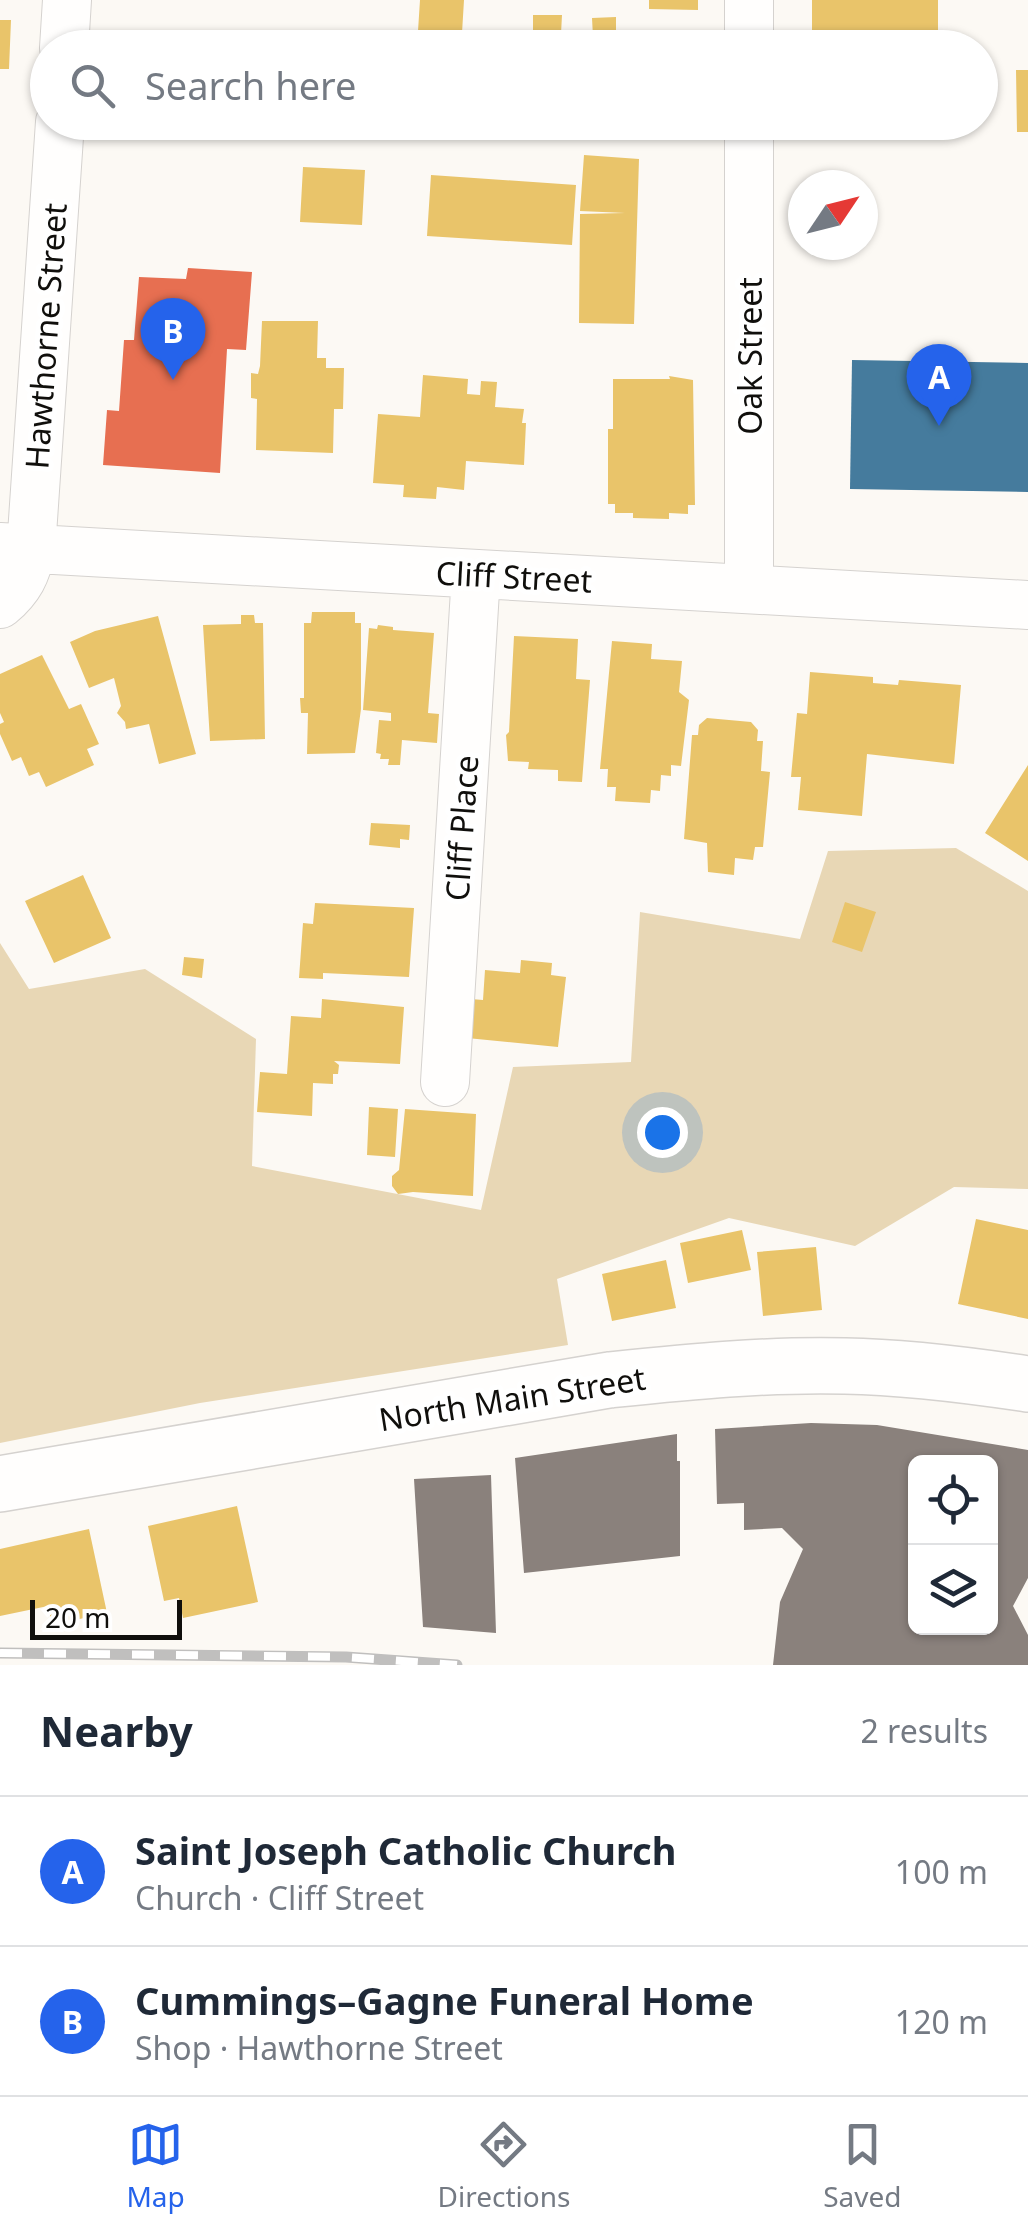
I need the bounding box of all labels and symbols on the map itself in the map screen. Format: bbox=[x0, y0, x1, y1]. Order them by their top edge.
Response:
north arrow bbox=[788, 170, 878, 260]
street label: Hawthorne Street bbox=[14, 202, 76, 470]
street label: Oak Street bbox=[728, 277, 771, 435]
pin: B bbox=[140, 298, 206, 380]
pin: A bbox=[906, 344, 972, 426]
street label: Cliff Street bbox=[435, 550, 593, 602]
street label: Cliff Place bbox=[434, 754, 488, 902]
your location bbox=[637, 1107, 688, 1158]
street label: North Main Street bbox=[376, 1356, 648, 1440]
scale bar bbox=[30, 1595, 182, 1640]

